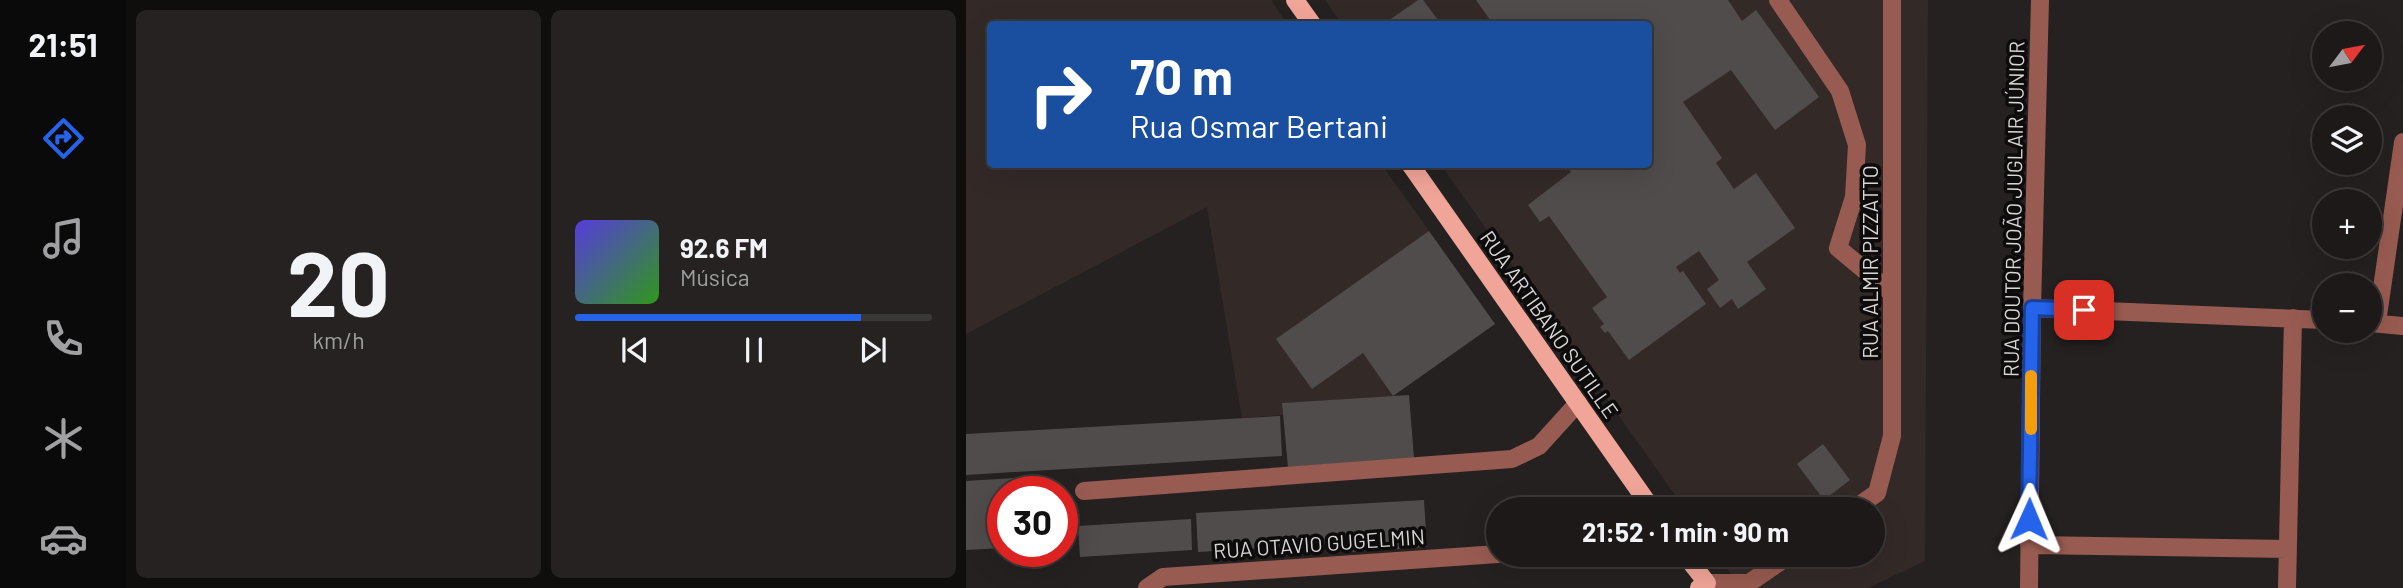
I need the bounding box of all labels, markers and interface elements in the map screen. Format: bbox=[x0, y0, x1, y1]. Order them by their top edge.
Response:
north arrow bbox=[2312, 21, 2382, 91]
map controls bbox=[2312, 21, 2382, 343]
text: 21:51 bbox=[29, 25, 97, 63]
street label: RUA DOUTOR JOÃO JUGLAIR JÚNIOR bbox=[1998, 41, 2028, 377]
text: 70 m bbox=[1130, 46, 1233, 105]
icon: right bbox=[1015, 49, 1106, 140]
button: layers bbox=[2312, 105, 2382, 175]
text: Rua Osmar Bertani bbox=[1130, 106, 1388, 144]
icon: directions bbox=[39, 114, 88, 163]
street label: RUA ALMIR PIZZATTO bbox=[1857, 165, 1882, 359]
button: + bbox=[2312, 189, 2382, 259]
icon: music bbox=[39, 214, 88, 263]
text: 20 bbox=[287, 226, 390, 335]
street label: RUA ARTIBANO SUTILLE bbox=[1476, 226, 1624, 422]
text: 92.6 FM bbox=[680, 232, 768, 263]
text: Música bbox=[680, 263, 749, 291]
button: − bbox=[2312, 273, 2382, 343]
pin bbox=[2054, 280, 2114, 340]
icon: arrive bbox=[2065, 291, 2103, 329]
icon: phone bbox=[39, 314, 88, 363]
text: km/h bbox=[312, 326, 365, 354]
icon: previous bbox=[616, 331, 654, 369]
icon: pause bbox=[735, 331, 773, 369]
icon: next bbox=[854, 331, 892, 369]
icon: climate bbox=[39, 414, 88, 463]
speed limit sign: 30 bbox=[987, 476, 1078, 567]
position arrow bbox=[1992, 482, 2066, 556]
icon: car bbox=[39, 514, 88, 563]
text: 21:52 · 1 min · 90 m bbox=[1582, 516, 1789, 547]
street label: RUA OTAVIO GUGELMIN bbox=[1212, 523, 1426, 563]

